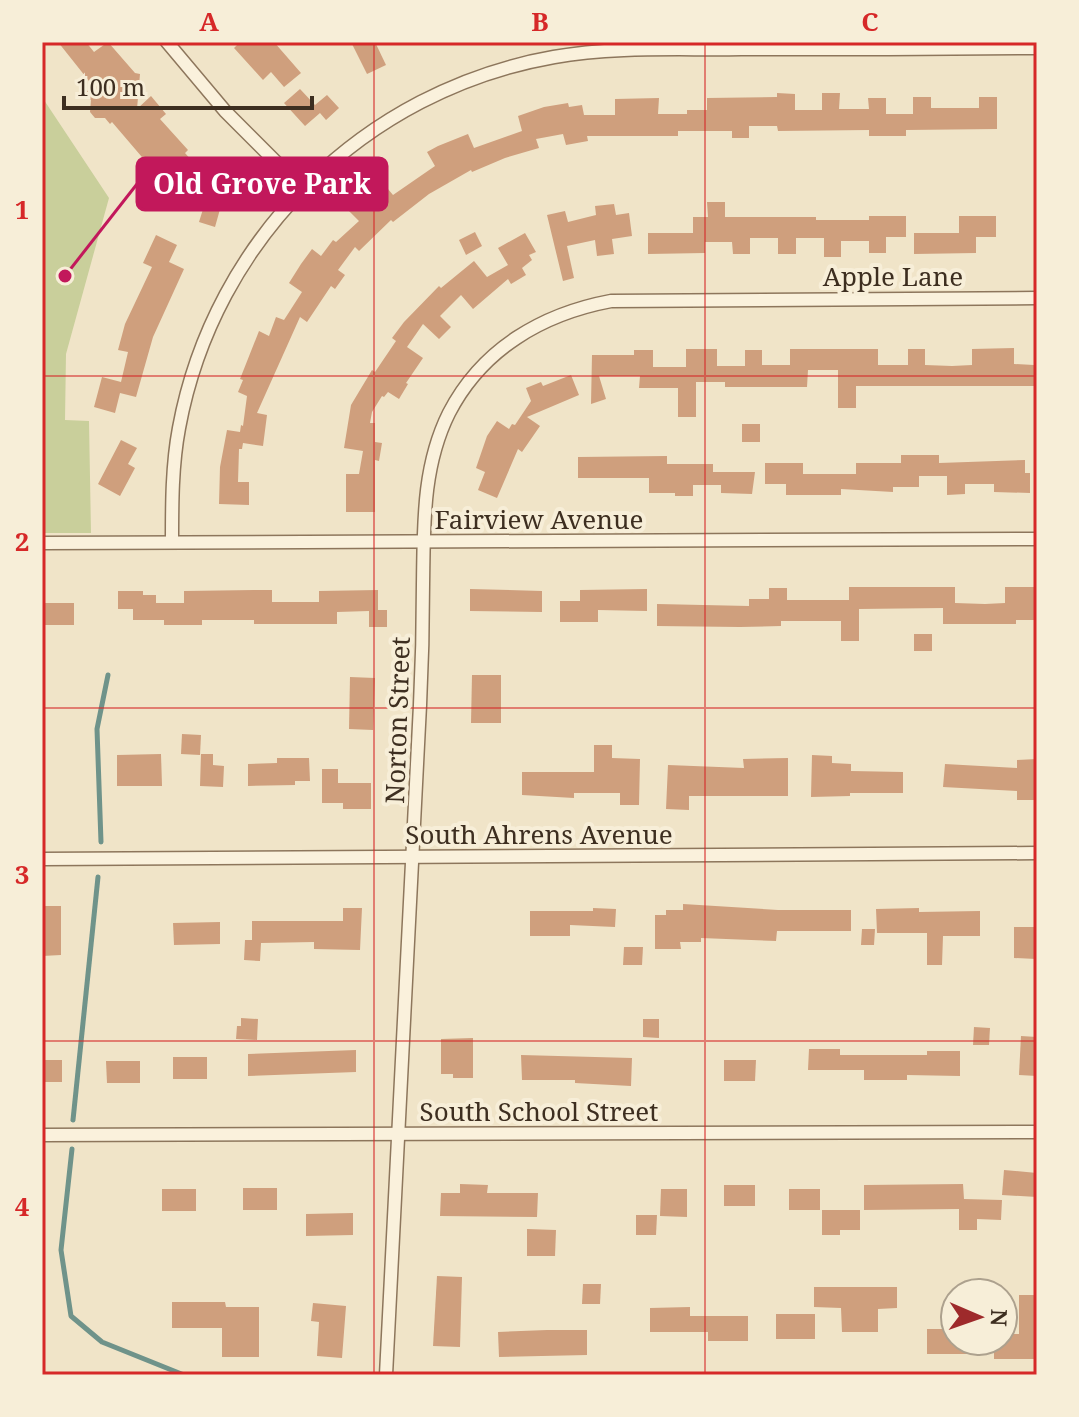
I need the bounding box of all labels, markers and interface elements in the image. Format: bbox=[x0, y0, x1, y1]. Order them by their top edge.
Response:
text: A bbox=[199, 3, 219, 39]
text: B bbox=[531, 3, 549, 39]
text: C bbox=[861, 3, 879, 39]
scale bar bbox=[64, 60, 312, 110]
text: 100 m bbox=[76, 70, 145, 103]
callout: Old Grove Park bbox=[137, 158, 387, 210]
text: Old Grove Park bbox=[153, 164, 371, 202]
text: 1 bbox=[15, 191, 29, 227]
street label: Apple Lane bbox=[823, 258, 963, 294]
street label: Fairview Avenue bbox=[435, 501, 643, 537]
text: 2 bbox=[15, 523, 29, 559]
street label: Norton Street bbox=[376, 636, 418, 804]
street label: South Ahrens Avenue bbox=[405, 816, 673, 852]
text: 3 bbox=[15, 856, 29, 892]
street label: South School Street bbox=[420, 1093, 658, 1129]
text: 4 bbox=[15, 1188, 30, 1224]
north arrow bbox=[939, 1277, 1019, 1357]
text: N bbox=[985, 1309, 1015, 1327]

